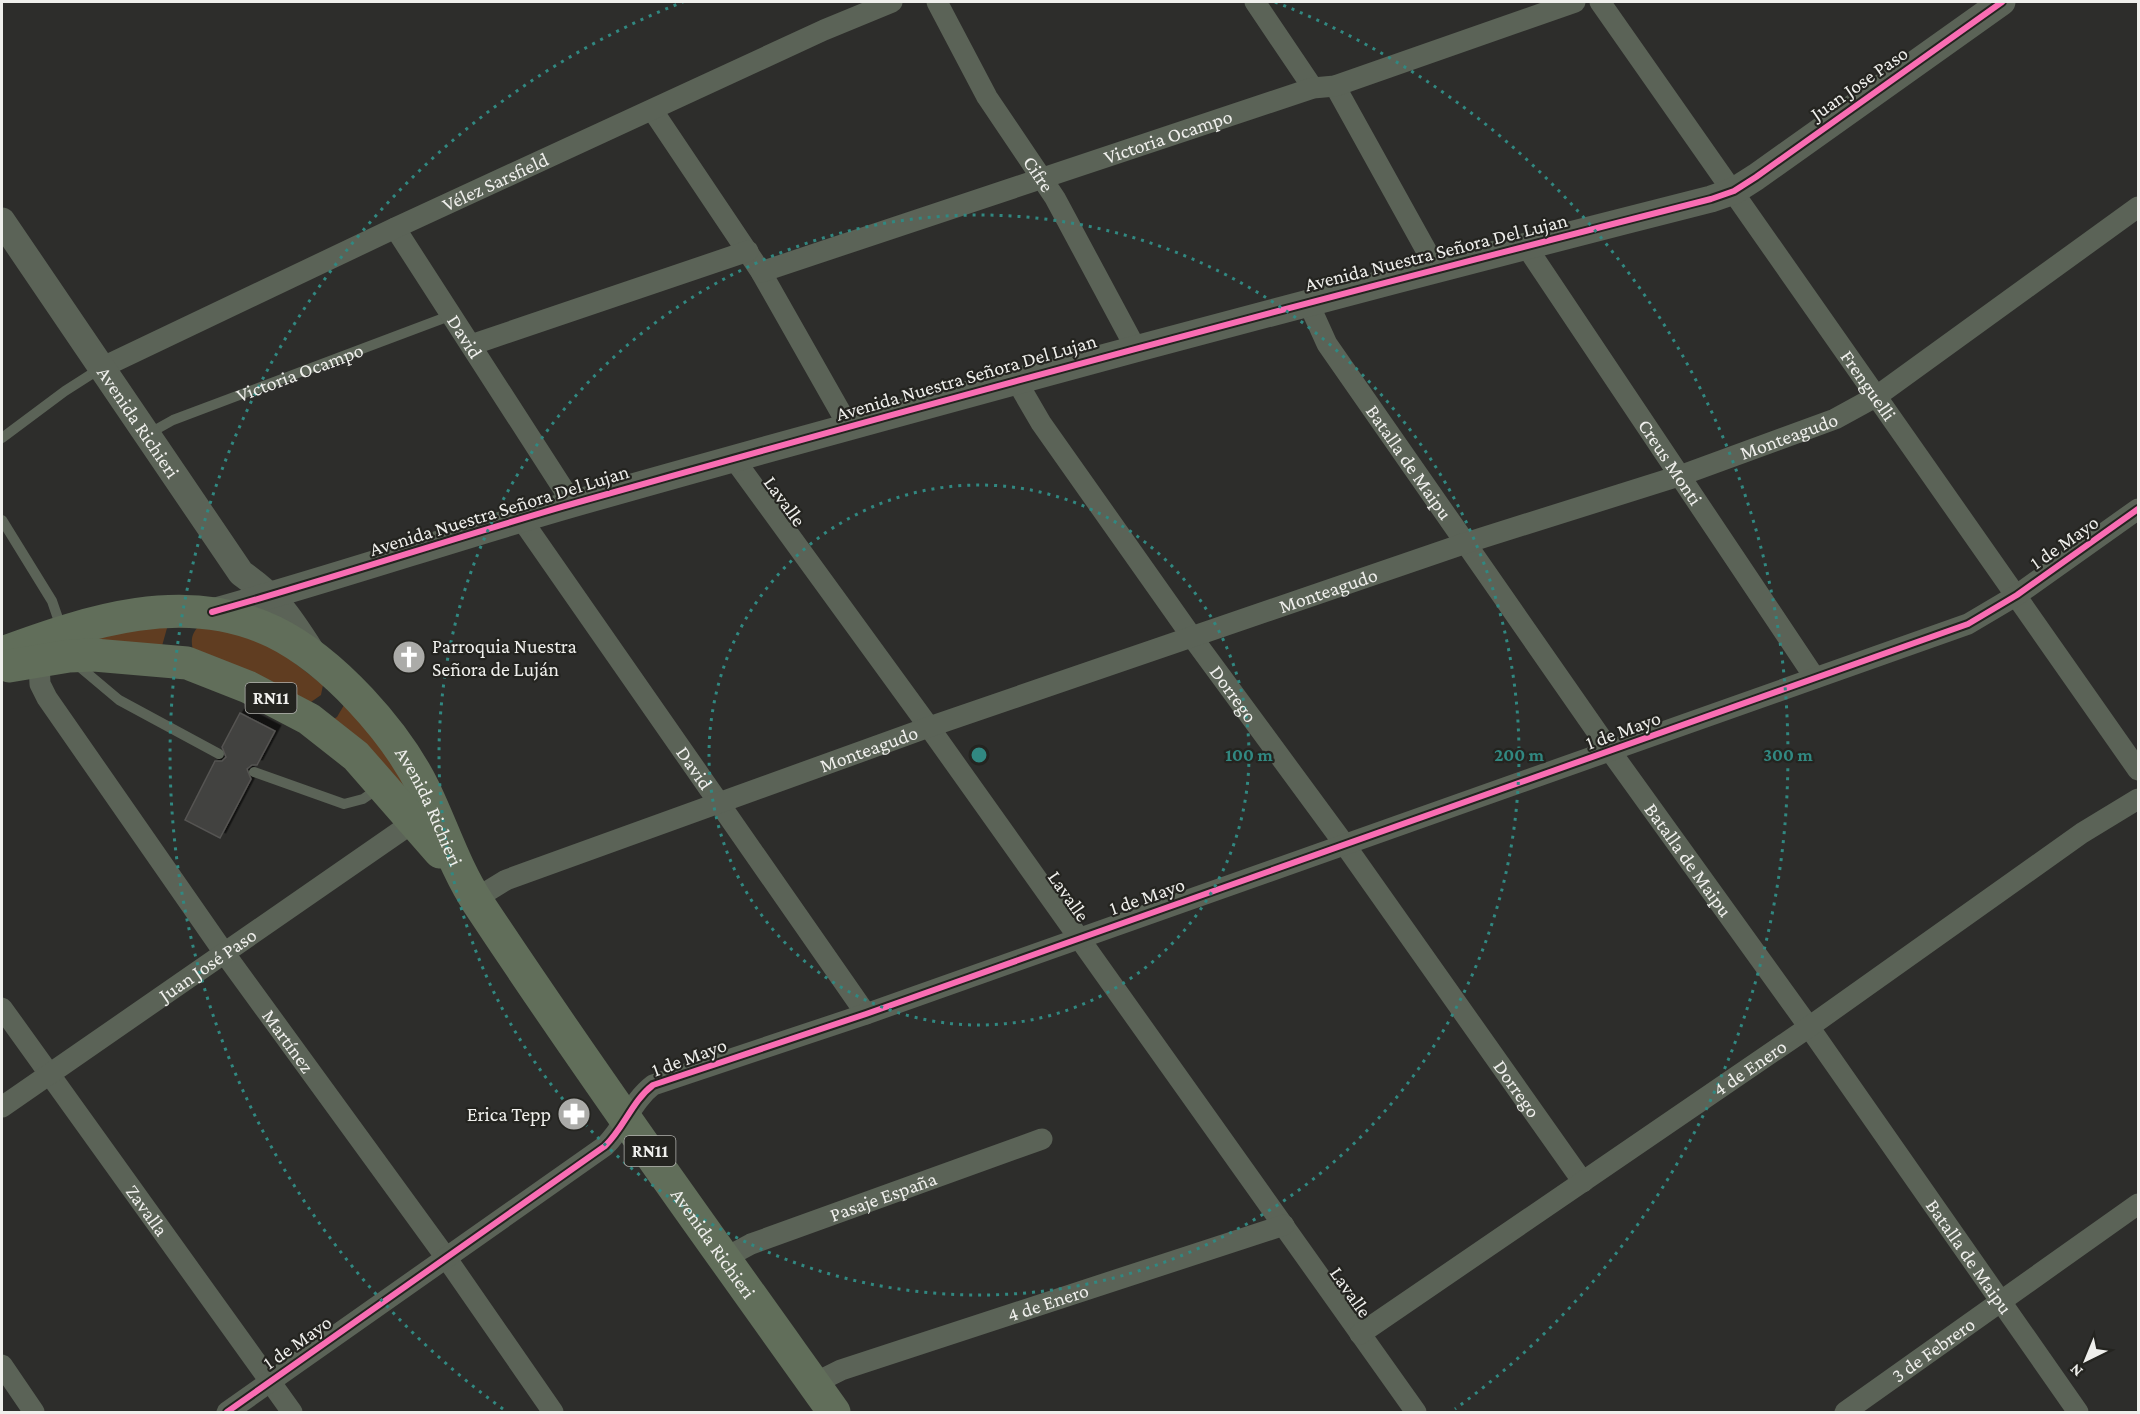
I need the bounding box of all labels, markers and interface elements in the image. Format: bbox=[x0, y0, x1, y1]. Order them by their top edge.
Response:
street label: Juan Jose Paso bbox=[1805, 41, 1912, 126]
street label: Victoria Ocampo bbox=[1101, 105, 1235, 168]
street label: Vélez Sarsfield bbox=[439, 148, 552, 216]
street label: Cifre bbox=[1019, 152, 1059, 196]
street label: Avenida Nuestra Señora Del Lujan bbox=[1302, 209, 1570, 296]
street label: David bbox=[443, 310, 487, 363]
street label: Avenida Nuestra Señora Del Lujan bbox=[833, 329, 1099, 426]
street label: Victoria Ocampo bbox=[233, 338, 366, 406]
street label: Frenguelli bbox=[1836, 346, 1901, 425]
street label: Avenida Richieri bbox=[93, 362, 184, 482]
street label: Batalla de Maipu bbox=[1362, 400, 1457, 524]
street label: Monteagudo bbox=[1737, 408, 1841, 464]
street label: Creus Monti bbox=[1634, 415, 1707, 509]
street label: Avenida Nuestra Señora Del Lujan bbox=[367, 460, 632, 561]
street label: Lavalle bbox=[759, 472, 811, 531]
street label: 1 de Mayo bbox=[2026, 511, 2103, 574]
street label: Monteagudo bbox=[1276, 563, 1380, 617]
place label: Parroquia Nuestra Señora de Luján bbox=[432, 635, 577, 681]
church icon: Parroquia Nuestra Señora de Luján bbox=[391, 639, 427, 675]
street label: Dorrego bbox=[1205, 661, 1262, 727]
road number: RN11 bbox=[246, 683, 296, 713]
street label: 1 de Mayo bbox=[1583, 706, 1664, 755]
street label: Monteagudo bbox=[817, 721, 921, 777]
street label: David bbox=[672, 742, 717, 794]
street label: Avenida Richieri bbox=[391, 743, 467, 869]
centre of rings bbox=[969, 745, 989, 765]
text: 100 m bbox=[1225, 745, 1273, 765]
text: 200 m bbox=[1494, 745, 1545, 765]
text: 300 m bbox=[1763, 745, 1813, 765]
street label: Batalla de Maipu bbox=[1640, 799, 1737, 921]
street label: Lavalle bbox=[1044, 866, 1094, 926]
street label: 1 de Mayo bbox=[1106, 873, 1188, 920]
street label: Juan José Paso bbox=[153, 923, 260, 1008]
street label: Martínez bbox=[258, 1005, 319, 1077]
street label: 1 de Mayo bbox=[649, 1033, 730, 1082]
street label: 4 de Enero bbox=[1709, 1035, 1791, 1100]
street label: Dorrego bbox=[1489, 1055, 1545, 1122]
pharmacy icon: Erica Tepp bbox=[556, 1096, 592, 1132]
place label: Erica Tepp bbox=[467, 1103, 551, 1126]
road number: RN11 bbox=[624, 1136, 676, 1166]
street label: Pasaje España bbox=[827, 1167, 940, 1226]
street label: Zavalla bbox=[121, 1180, 173, 1240]
street label: Avenida Richieri bbox=[667, 1184, 760, 1302]
street label: Batalla de Maipu bbox=[1922, 1195, 2017, 1318]
street label: Lavalle bbox=[1326, 1262, 1376, 1322]
street label: 4 de Enero bbox=[1005, 1279, 1091, 1326]
street label: 1 de Mayo bbox=[259, 1311, 336, 1374]
street label: 3 de Febrero bbox=[1887, 1312, 1979, 1386]
north arrow bbox=[2056, 1330, 2116, 1390]
text: N bbox=[2066, 1361, 2086, 1381]

